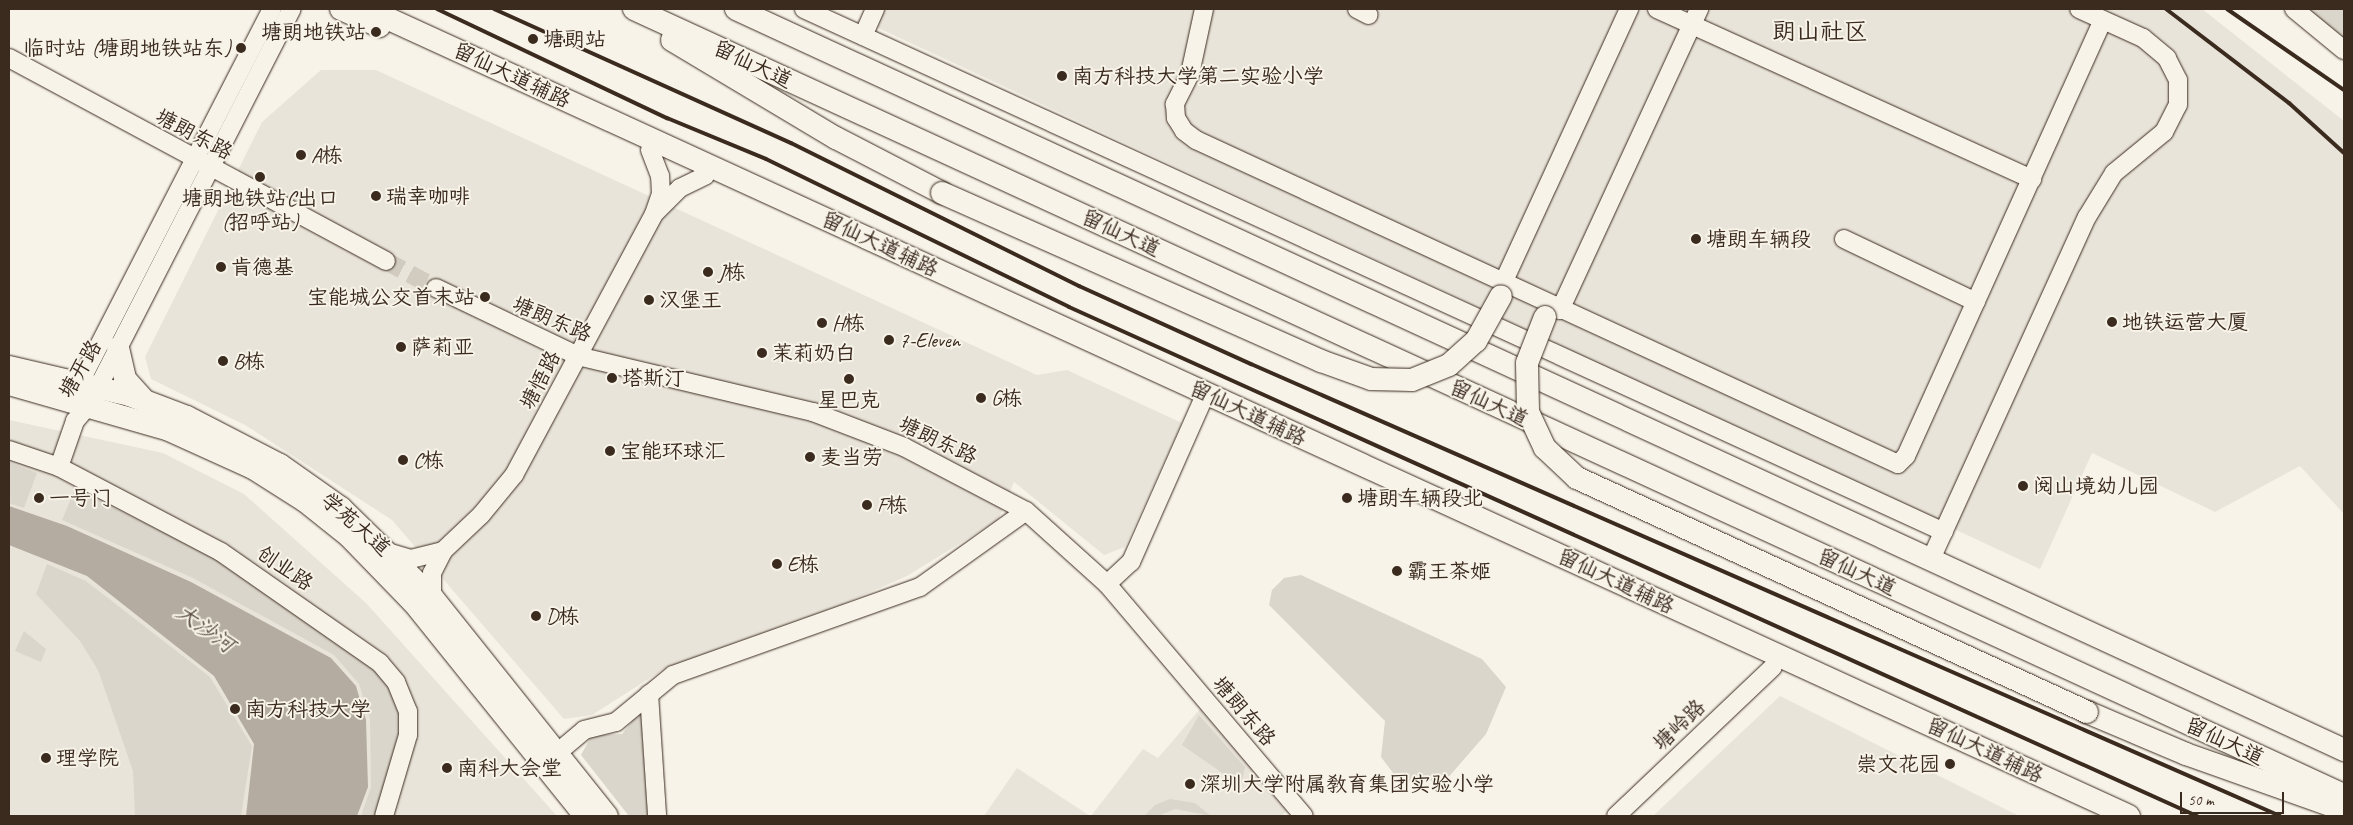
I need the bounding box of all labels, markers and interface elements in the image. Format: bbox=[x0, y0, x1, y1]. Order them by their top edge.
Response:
district label: 朗山社区 bbox=[1772, 18, 1868, 46]
place label: 塘朗地铁站 bbox=[261, 19, 366, 45]
marker: 塘朗地铁站 bbox=[370, 26, 382, 38]
place label: 塘朗站 bbox=[543, 26, 606, 52]
marker: 塘朗站 bbox=[527, 33, 539, 45]
place label: 临时站 (塘朗地铁站东) bbox=[23, 35, 231, 61]
street label: 留仙大道 bbox=[710, 35, 796, 93]
street label: 留仙大道辅路 bbox=[450, 37, 574, 113]
marker: 临时站 (塘朗地铁站东) bbox=[235, 42, 247, 54]
place label: 南方科技大学第二实验小学 bbox=[1072, 63, 1324, 89]
marker: 南方科技大学第二实验小学 bbox=[1056, 70, 1068, 82]
street label: 塘朗东路 bbox=[151, 103, 237, 165]
place label: A栋 bbox=[311, 142, 343, 168]
marker: A栋 bbox=[295, 149, 307, 161]
marker: 塘朗地铁站C出口 (招呼站) bbox=[254, 171, 266, 183]
place label: 瑞幸咖啡 bbox=[386, 183, 470, 209]
place label: 塘朗地铁站C出口 (招呼站) bbox=[182, 185, 338, 235]
marker: 瑞幸咖啡 bbox=[370, 190, 382, 202]
street label: 留仙大道 bbox=[1078, 204, 1164, 262]
street label: 留仙大道辅路 bbox=[818, 206, 942, 282]
place label: 塘朗车辆段 bbox=[1706, 226, 1811, 252]
marker: 塘朗车辆段 bbox=[1690, 233, 1702, 245]
place label: 肯德基 bbox=[231, 254, 294, 280]
place label: J栋 bbox=[718, 259, 745, 285]
marker: 肯德基 bbox=[215, 261, 227, 273]
marker: J栋 bbox=[702, 266, 714, 278]
place label: 宝能城公交首末站 bbox=[307, 284, 475, 310]
place label: 汉堡王 bbox=[659, 287, 722, 313]
marker: 宝能城公交首末站 bbox=[479, 291, 491, 303]
street label: 塘朗东路 bbox=[508, 291, 596, 347]
marker: 汉堡王 bbox=[643, 294, 655, 306]
place label: 地铁运营大厦 bbox=[2122, 309, 2248, 335]
place label: H栋 bbox=[832, 310, 865, 336]
marker: 地铁运营大厦 bbox=[2106, 316, 2118, 328]
marker: H栋 bbox=[816, 317, 828, 329]
place label: 7-Eleven bbox=[899, 327, 960, 353]
place label: 萨莉亚 bbox=[411, 334, 474, 360]
marker: 7-Eleven bbox=[883, 334, 895, 346]
street label: 塘开路 bbox=[53, 335, 107, 403]
place label: 茉莉奶白 bbox=[772, 340, 856, 366]
marker: 萨莉亚 bbox=[395, 341, 407, 353]
street label: 塘悟路 bbox=[514, 346, 566, 414]
marker: 茉莉奶白 bbox=[756, 347, 768, 359]
place label: B栋 bbox=[233, 348, 265, 374]
marker: B栋 bbox=[217, 355, 229, 367]
place label: 塔斯汀 bbox=[622, 365, 685, 391]
marker: 塔斯汀 bbox=[606, 372, 618, 384]
marker: 星巴克 bbox=[843, 373, 855, 385]
street label: 留仙大道 bbox=[1446, 374, 1532, 432]
street label: 留仙大道辅路 bbox=[1186, 375, 1310, 451]
place label: G栋 bbox=[991, 385, 1022, 411]
place label: 星巴克 bbox=[818, 387, 880, 413]
marker: G栋 bbox=[975, 392, 987, 404]
street label: 塘朗东路 bbox=[895, 411, 981, 469]
place label: 宝能环球汇 bbox=[620, 438, 725, 464]
place label: 麦当劳 bbox=[820, 444, 883, 470]
marker: 宝能环球汇 bbox=[604, 445, 616, 457]
place label: C栋 bbox=[413, 447, 444, 473]
marker: 麦当劳 bbox=[804, 451, 816, 463]
marker: C栋 bbox=[397, 454, 409, 466]
place label: 阅山境幼儿园 bbox=[2033, 473, 2159, 499]
marker: 阅山境幼儿园 bbox=[2017, 480, 2029, 492]
place label: 一号门 bbox=[49, 485, 112, 511]
place label: 塘朗车辆段北 bbox=[1357, 485, 1483, 511]
street label: 学苑大道 bbox=[316, 487, 396, 561]
marker: 一号门 bbox=[33, 492, 45, 504]
place label: F栋 bbox=[877, 492, 908, 518]
marker: 塘朗车辆段北 bbox=[1341, 492, 1353, 504]
marker: F栋 bbox=[861, 499, 873, 511]
street label: 创业路 bbox=[252, 540, 318, 596]
street label: 留仙大道辅路 bbox=[1554, 543, 1678, 619]
street label: 留仙大道 bbox=[1814, 543, 1900, 601]
place label: E栋 bbox=[787, 551, 819, 577]
marker: E栋 bbox=[771, 558, 783, 570]
place label: 霸王茶姬 bbox=[1407, 558, 1491, 584]
marker: 霸王茶姬 bbox=[1391, 565, 1403, 577]
water label: 大沙河 bbox=[171, 599, 239, 659]
place label: D栋 bbox=[546, 603, 579, 629]
marker: D栋 bbox=[530, 610, 542, 622]
street label: 塘朗东路 bbox=[1207, 671, 1281, 751]
street label: 塘岭路 bbox=[1648, 694, 1710, 756]
place label: 南方科技大学 bbox=[245, 696, 371, 722]
marker: 南方科技大学 bbox=[229, 703, 241, 715]
street label: 留仙大道辅路 bbox=[1923, 712, 2047, 788]
street label: 留仙大道 bbox=[2182, 712, 2268, 770]
place label: 理学院 bbox=[56, 745, 119, 771]
place label: 崇文花园 bbox=[1856, 751, 1940, 777]
marker: 理学院 bbox=[40, 752, 52, 764]
place label: 南科大会堂 bbox=[457, 755, 562, 781]
marker: 崇文花园 bbox=[1944, 758, 1956, 770]
marker: 南科大会堂 bbox=[441, 762, 453, 774]
place label: 深圳大学附属教育集团实验小学 bbox=[1200, 771, 1494, 797]
marker: 深圳大学附属教育集团实验小学 bbox=[1184, 778, 1196, 790]
scale bar bbox=[2183, 782, 2287, 814]
text: 50 m bbox=[2188, 791, 2214, 810]

